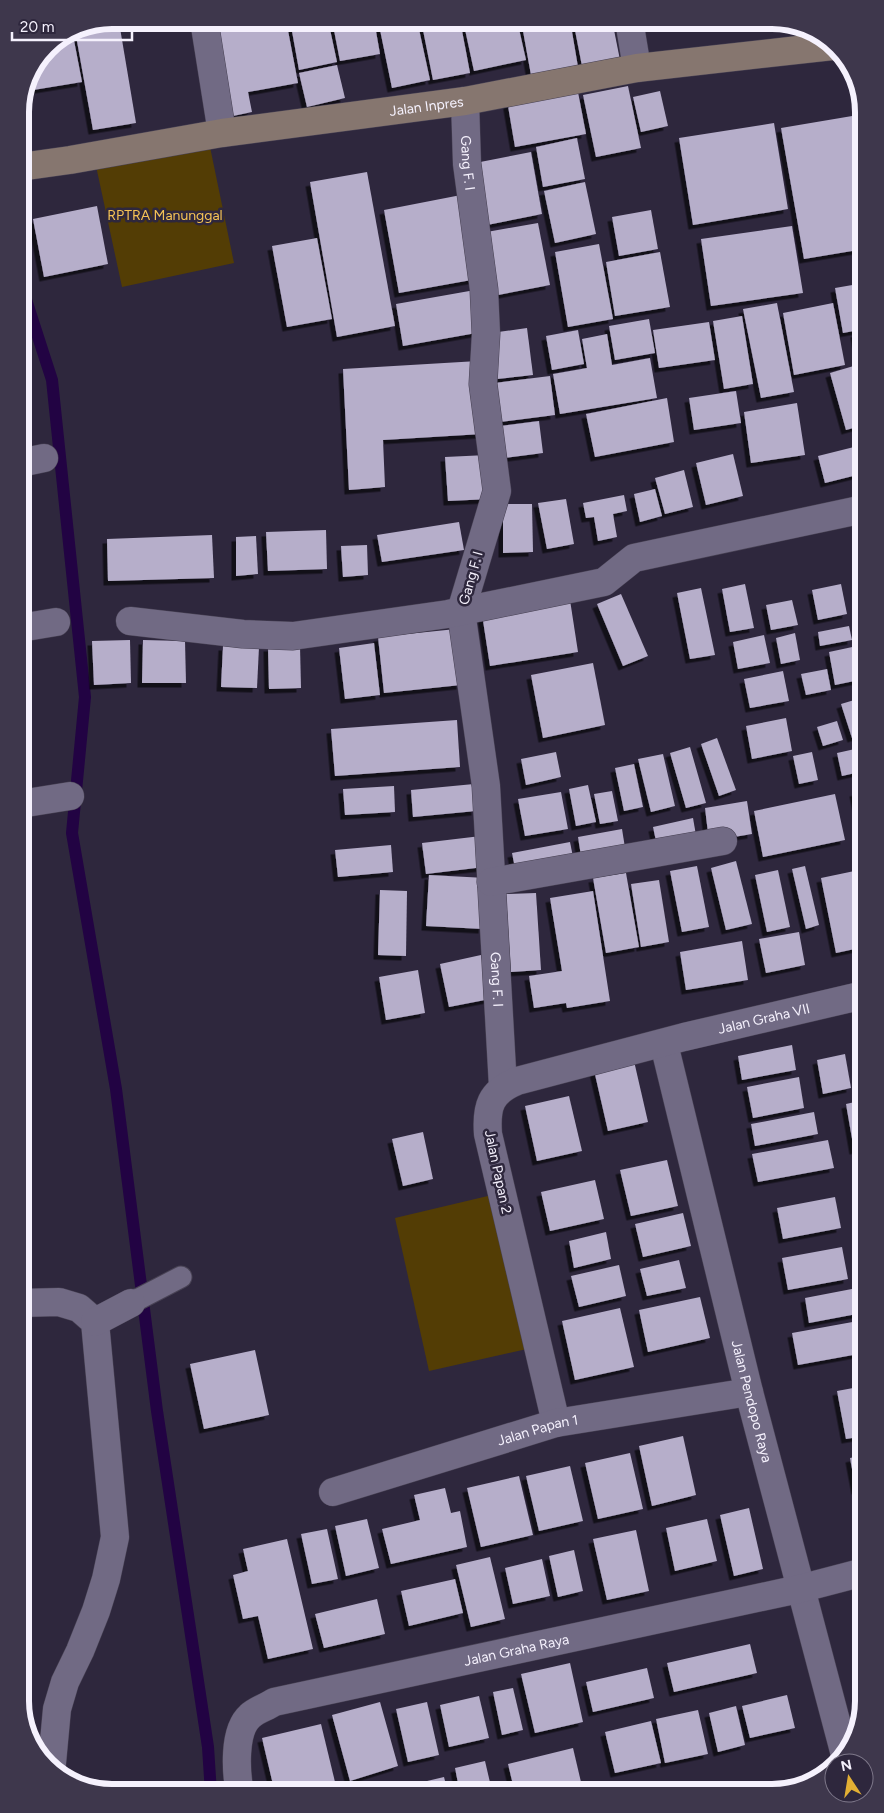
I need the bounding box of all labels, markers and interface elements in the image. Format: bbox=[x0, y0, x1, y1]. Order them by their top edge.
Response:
scale bar bbox=[12, 10, 132, 42]
text: 20 m bbox=[20, 18, 54, 36]
street label: Jalan Inpres bbox=[388, 93, 465, 119]
street label: Gang F. I bbox=[458, 135, 479, 191]
park label: RPTRA Manunggal bbox=[107, 207, 223, 224]
street label: Gang F. I bbox=[455, 549, 487, 607]
street label: Gang F. I bbox=[487, 951, 507, 1007]
street label: Jalan Graha VII bbox=[716, 999, 812, 1037]
street label: Jalan Papan 2 bbox=[481, 1128, 515, 1216]
street label: Jalan Pendopo Raya bbox=[728, 1338, 776, 1464]
street label: Jalan Papan 1 bbox=[495, 1411, 579, 1449]
street label: Jalan Graha Raya bbox=[462, 1630, 570, 1669]
north arrow bbox=[824, 1753, 874, 1803]
text: N bbox=[839, 1756, 853, 1775]

